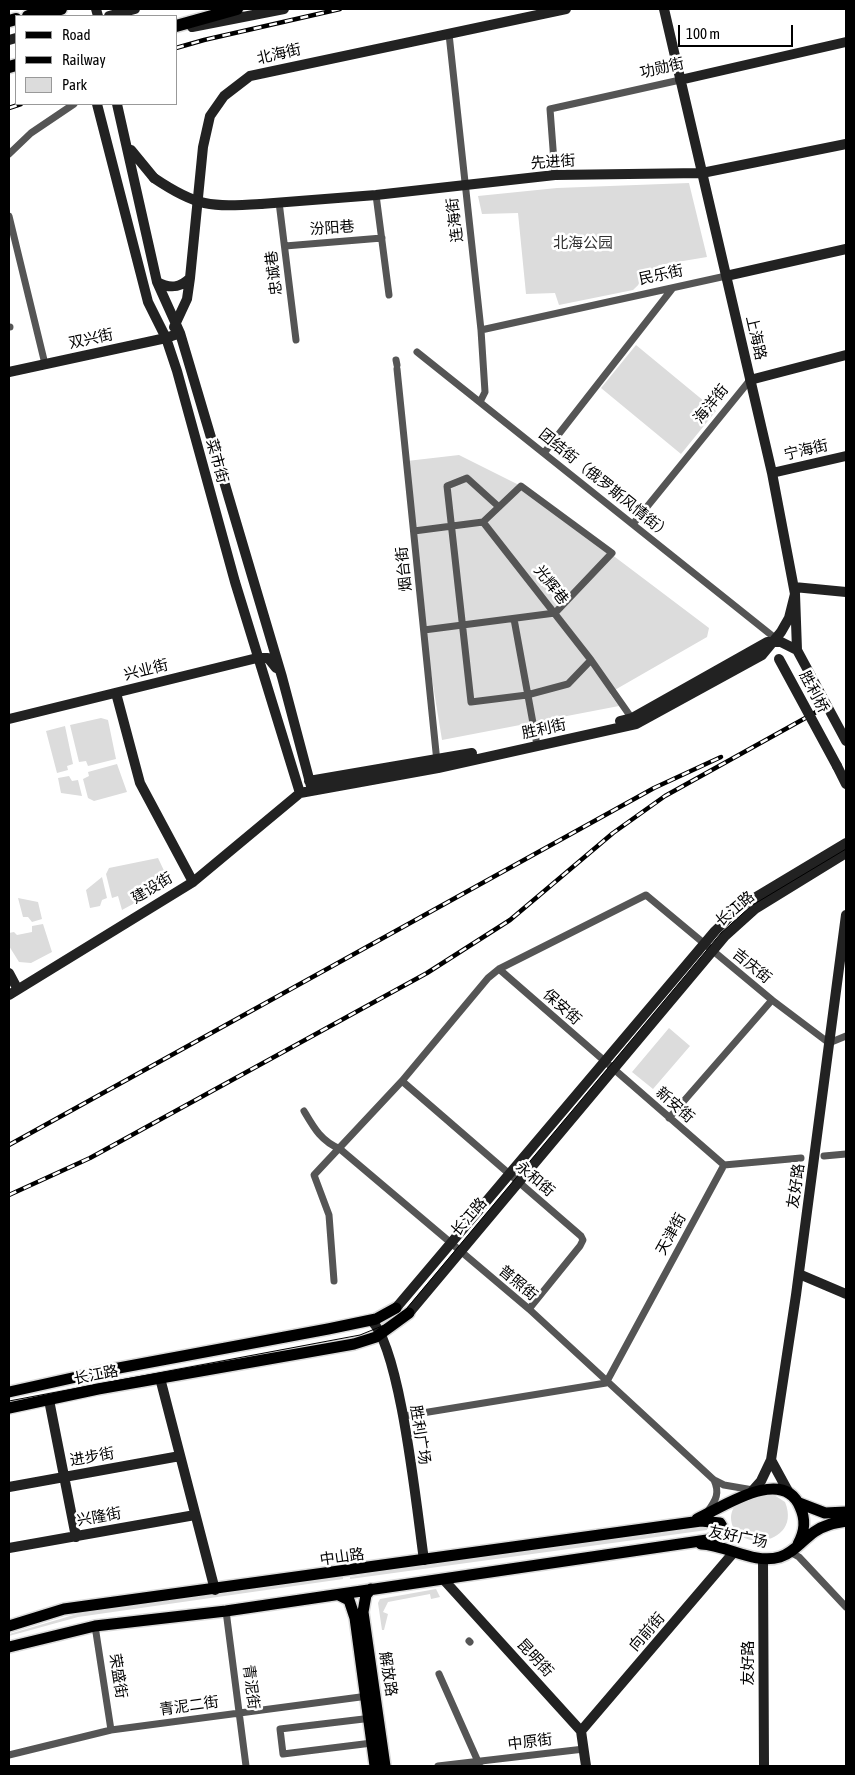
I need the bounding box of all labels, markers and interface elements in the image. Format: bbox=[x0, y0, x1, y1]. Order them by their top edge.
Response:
legend bbox=[15, 15, 178, 105]
scale bar bbox=[680, 15, 795, 47]
text: 100 m bbox=[686, 25, 720, 42]
text: Road bbox=[62, 26, 91, 43]
street label: 北海街 bbox=[255, 40, 303, 68]
text: Railway bbox=[62, 51, 106, 68]
street label: 功勋街 bbox=[638, 54, 686, 82]
text: Park bbox=[62, 76, 87, 93]
street label: 先进街 bbox=[530, 151, 576, 173]
street label: 连海街 bbox=[443, 197, 467, 243]
street label: 汾阳巷 bbox=[309, 217, 355, 239]
park label: 北海公园 bbox=[553, 234, 613, 252]
street label: 忠诚巷 bbox=[262, 250, 286, 296]
street label: 民乐街 bbox=[637, 262, 685, 288]
street label: 上海路 bbox=[742, 314, 770, 362]
street label: 双兴街 bbox=[67, 326, 115, 352]
street label: 海洋街 bbox=[690, 381, 732, 427]
street label: 团结街（俄罗斯风情街） bbox=[535, 425, 675, 543]
street label: 宁海街 bbox=[782, 436, 830, 464]
street label: 菜市街 bbox=[202, 437, 232, 485]
street label: 烟台街 bbox=[393, 546, 415, 592]
street label: 光辉巷 bbox=[530, 562, 572, 608]
street label: 兴业街 bbox=[122, 656, 170, 684]
street label: 胜利桥 bbox=[795, 668, 833, 716]
street label: 胜利街 bbox=[520, 716, 568, 742]
street label: 建设街 bbox=[128, 869, 176, 907]
street label: 长江路 bbox=[712, 888, 758, 930]
street label: 吉庆街 bbox=[729, 945, 775, 987]
street label: 保安街 bbox=[539, 985, 585, 1029]
street label: 新安街 bbox=[652, 1083, 698, 1127]
street label: 永和街 bbox=[512, 1158, 558, 1200]
street label: 友好路 bbox=[784, 1162, 808, 1210]
street label: 长江路 bbox=[447, 1194, 491, 1240]
street label: 天津街 bbox=[652, 1210, 690, 1258]
street label: 普照街 bbox=[495, 1262, 541, 1304]
street label: 长江路 bbox=[72, 1362, 120, 1388]
street label: 胜利广场 bbox=[406, 1404, 434, 1466]
street label: 进步街 bbox=[68, 1444, 116, 1470]
street label: 兴隆街 bbox=[75, 1504, 123, 1530]
street label: 友好广场 bbox=[707, 1522, 769, 1552]
street label: 中山路 bbox=[318, 1545, 366, 1569]
street label: 向前街 bbox=[625, 1609, 669, 1655]
street label: 昆明街 bbox=[513, 1635, 557, 1681]
street label: 友好路 bbox=[739, 1641, 757, 1685]
street label: 解放路 bbox=[376, 1650, 400, 1698]
street label: 荣盛街 bbox=[106, 1652, 130, 1700]
street label: 青泥街 bbox=[239, 1664, 263, 1710]
street label: 青泥二街 bbox=[158, 1693, 220, 1719]
street label: 中原街 bbox=[507, 1730, 553, 1754]

